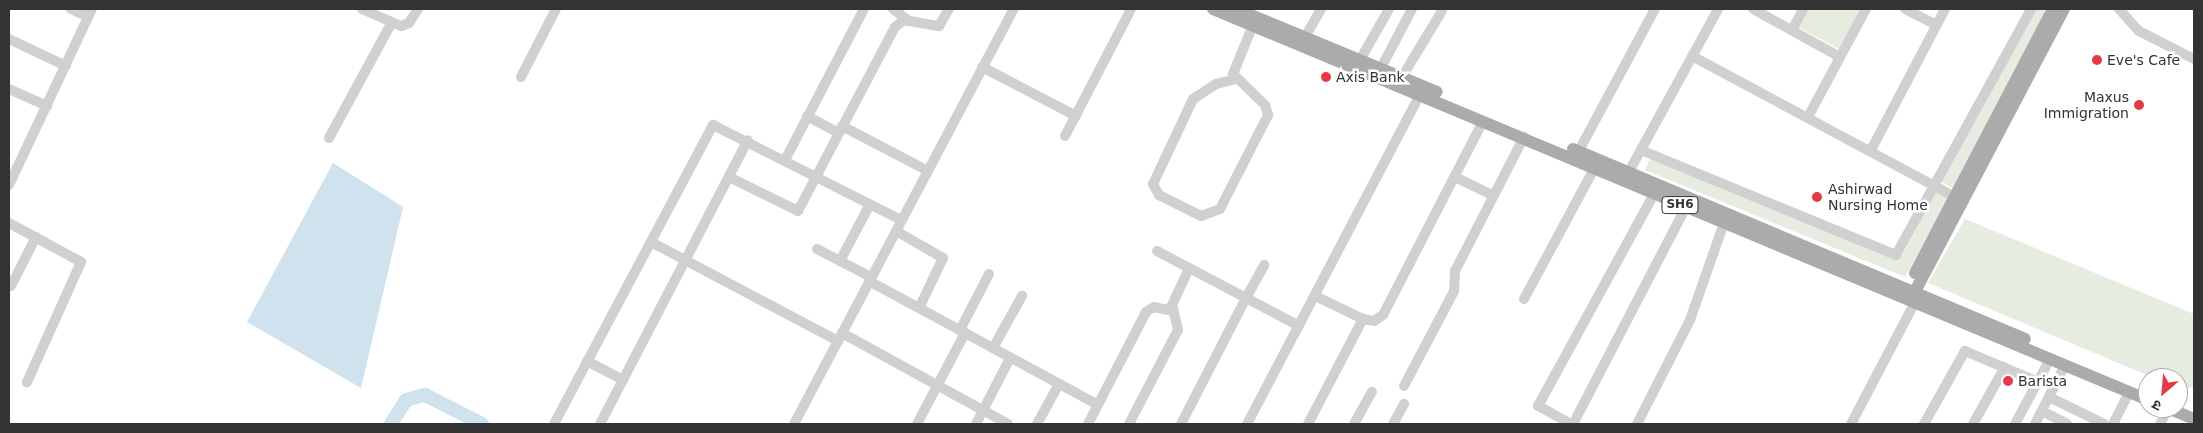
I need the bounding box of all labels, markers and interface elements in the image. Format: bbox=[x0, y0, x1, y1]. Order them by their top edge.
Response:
place label: Eve's Cafe bbox=[2107, 52, 2180, 68]
marker: Eve's Cafe bbox=[2091, 54, 2103, 66]
place label: Axis Bank bbox=[1336, 69, 1405, 85]
marker: Axis Bank bbox=[1320, 71, 1332, 83]
place label: Maxus Immigration bbox=[2044, 89, 2129, 121]
marker: Maxus Immigration bbox=[2133, 99, 2145, 111]
place label: Ashirwad Nursing Home bbox=[1828, 181, 1928, 213]
marker: Ashirwad Nursing Home bbox=[1810, 190, 1824, 204]
road number: SH6 bbox=[1661, 196, 1699, 214]
north arrow bbox=[2138, 368, 2188, 418]
place label: Barista bbox=[2018, 373, 2067, 389]
marker: Barista bbox=[2002, 375, 2014, 387]
text: उ bbox=[2149, 396, 2164, 414]

